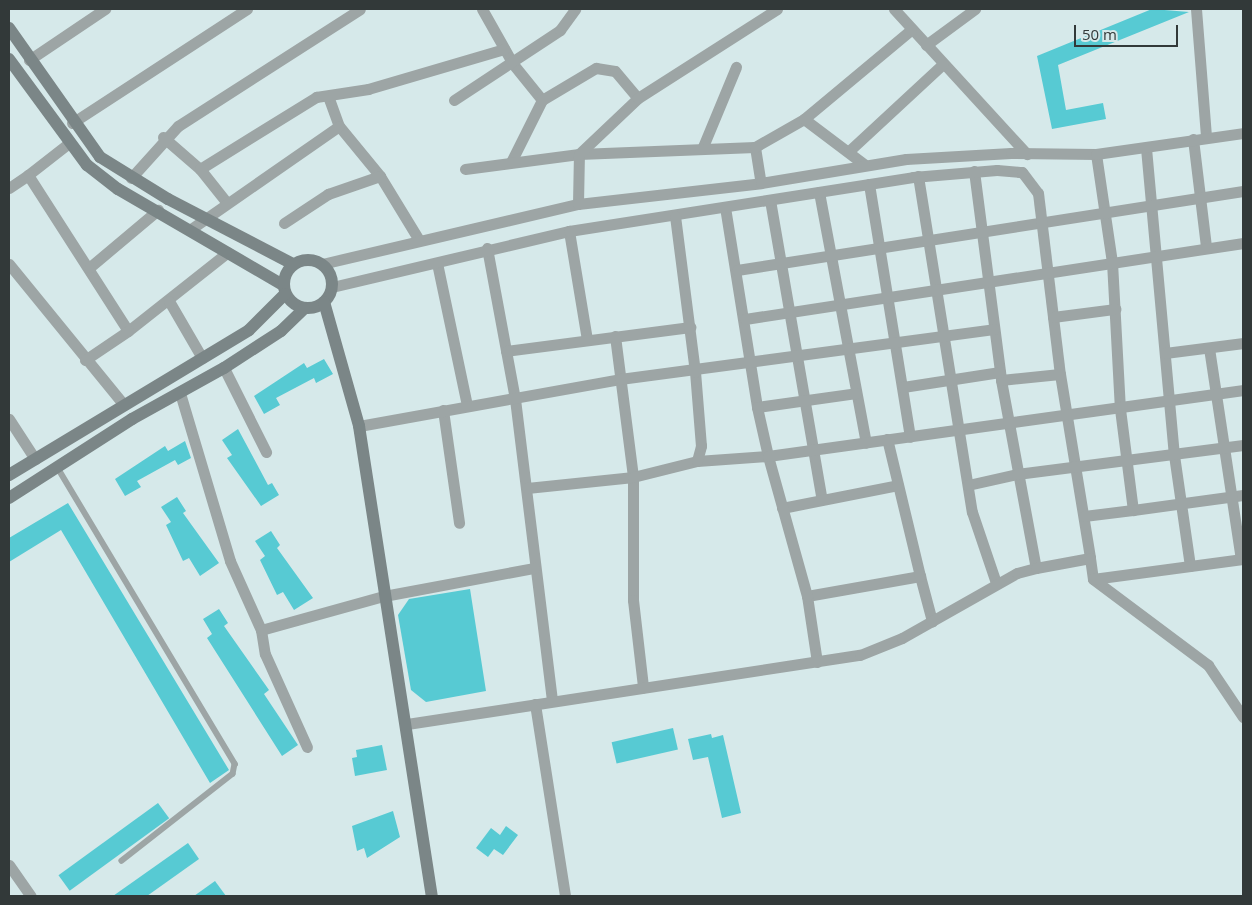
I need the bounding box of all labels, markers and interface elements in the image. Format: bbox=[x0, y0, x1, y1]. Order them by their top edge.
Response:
scale bar bbox=[1077, 15, 1181, 47]
text: 50 m bbox=[1082, 24, 1117, 44]

